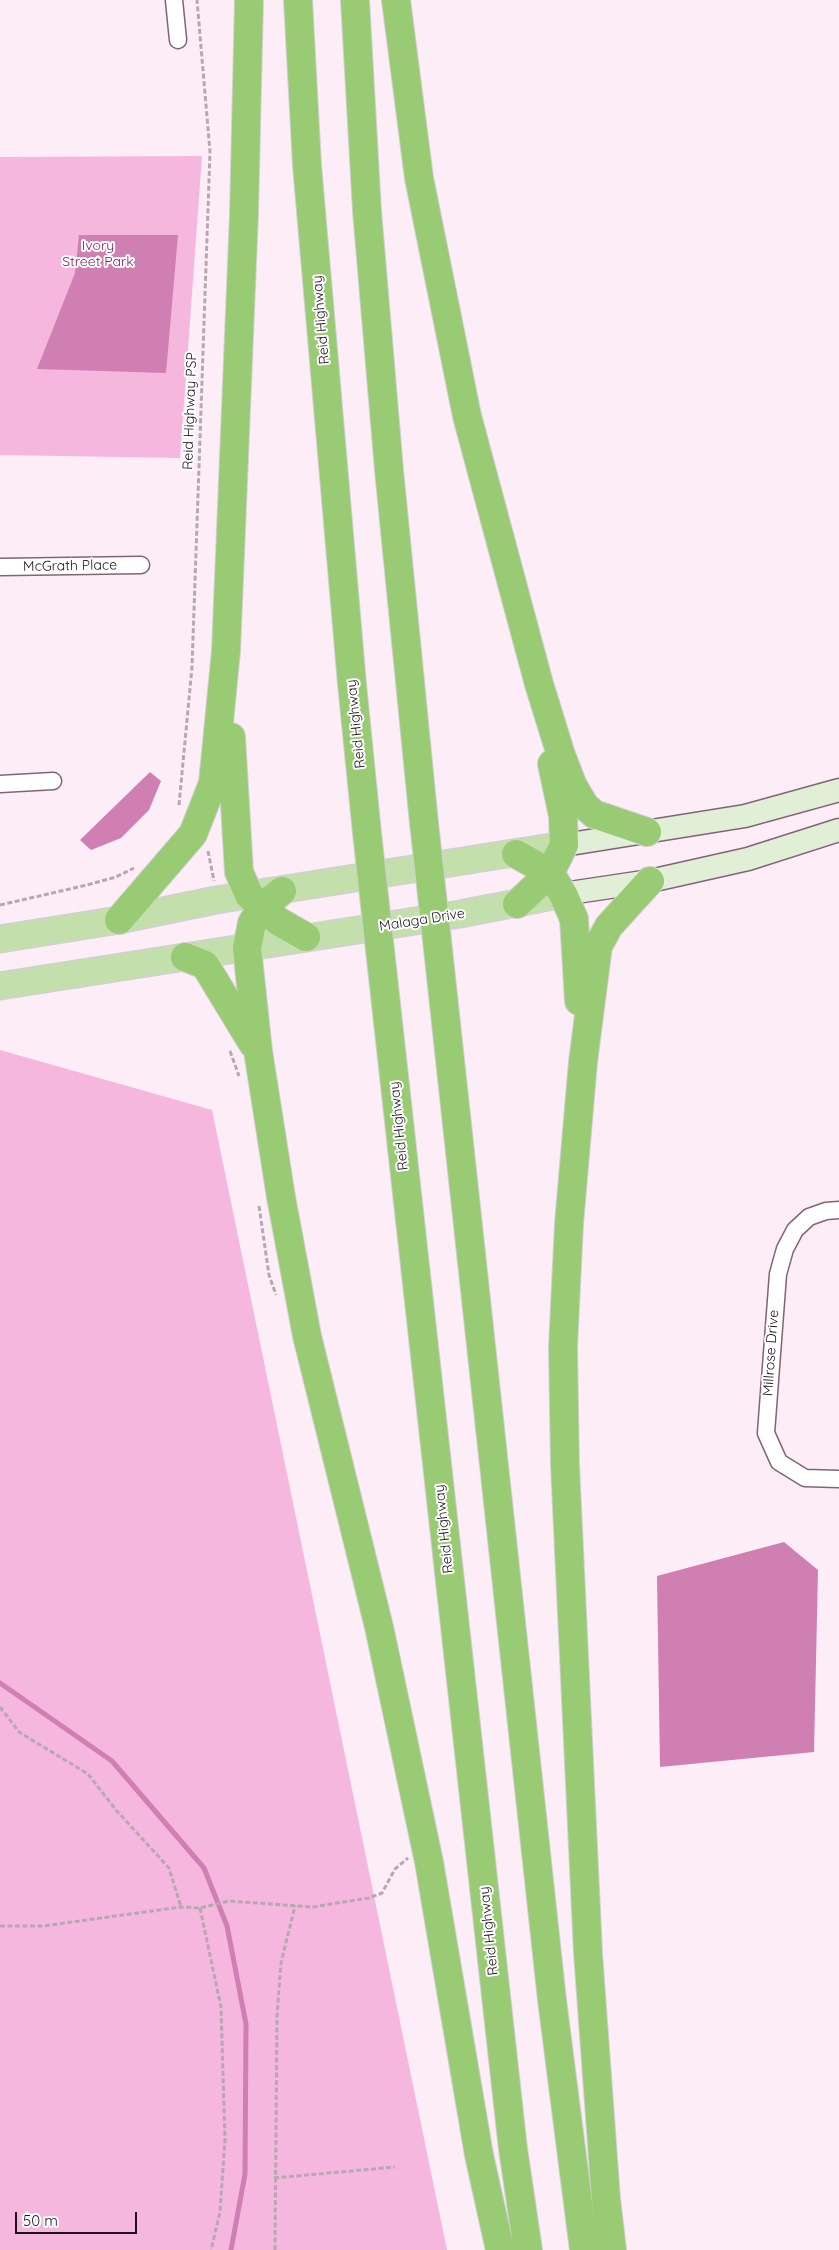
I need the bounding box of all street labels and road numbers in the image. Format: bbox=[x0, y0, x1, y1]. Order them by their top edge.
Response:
street label: Reid Highway bbox=[309, 275, 333, 365]
street label: Reid Highway PSP bbox=[180, 352, 200, 470]
street label: McGrath Place bbox=[23, 557, 117, 575]
street label: Reid Highway bbox=[343, 679, 369, 769]
street label: Malaga Drive bbox=[378, 905, 466, 935]
street label: Reid Highway bbox=[386, 1081, 412, 1171]
street label: Millrose Drive bbox=[760, 1309, 782, 1397]
street label: Reid Highway bbox=[431, 1484, 457, 1574]
street label: Reid Highway bbox=[476, 1886, 502, 1976]

